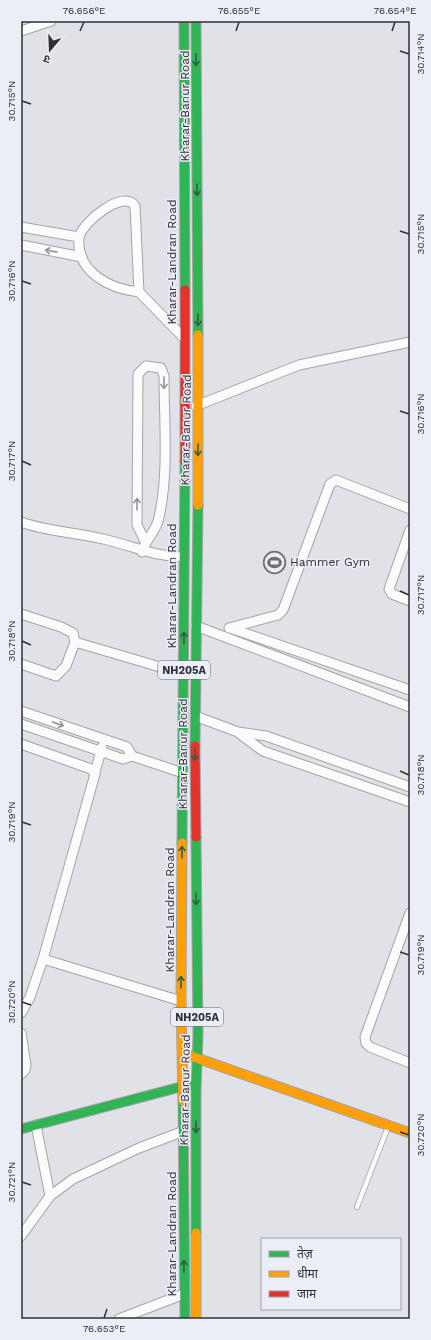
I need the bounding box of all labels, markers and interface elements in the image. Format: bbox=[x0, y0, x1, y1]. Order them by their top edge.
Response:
text: 76.656°E bbox=[63, 5, 105, 16]
text: 76.655°E bbox=[218, 5, 260, 16]
text: 76.654°E bbox=[374, 5, 417, 16]
north arrow bbox=[30, 30, 70, 70]
text: 30.714°N bbox=[415, 33, 426, 75]
street label: Kharar-Banur Road bbox=[178, 50, 192, 162]
text: उ bbox=[41, 52, 52, 66]
one-way arrow bbox=[192, 53, 200, 66]
text: 30.715°N bbox=[6, 81, 17, 121]
one-way arrow bbox=[193, 183, 201, 196]
street label: Kharar-Landran Road bbox=[165, 199, 179, 325]
text: 30.715°N bbox=[415, 214, 426, 254]
one-way arrow bbox=[45, 247, 58, 255]
text: 30.716°N bbox=[6, 260, 17, 302]
one-way arrow bbox=[194, 313, 202, 326]
street label: Kharar-Banur Road bbox=[178, 374, 194, 486]
one-way arrow bbox=[160, 376, 168, 389]
text: 30.716°N bbox=[415, 393, 426, 435]
text: 30.717°N bbox=[6, 441, 17, 481]
one-way arrow bbox=[194, 443, 202, 456]
one-way arrow bbox=[133, 498, 141, 511]
street label: Kharar-Landran Road bbox=[165, 523, 179, 649]
sports icon: Hammer Gym bbox=[262, 549, 288, 575]
place label: Hammer Gym bbox=[290, 555, 370, 569]
text: 30.717°N bbox=[415, 575, 426, 615]
text: 30.718°N bbox=[6, 620, 17, 662]
one-way arrow bbox=[180, 632, 188, 645]
road number: NH205A bbox=[158, 661, 210, 679]
street label: Kharar-Banur Road bbox=[176, 698, 190, 810]
one-way arrow bbox=[52, 720, 64, 728]
one-way arrow bbox=[191, 748, 199, 761]
text: 30.718°N bbox=[415, 754, 426, 796]
text: 30.719°N bbox=[6, 801, 17, 843]
one-way arrow bbox=[178, 846, 186, 859]
street label: Kharar-Landran Road bbox=[163, 847, 177, 973]
one-way arrow bbox=[192, 892, 200, 905]
text: 30.719°N bbox=[415, 934, 426, 976]
one-way arrow bbox=[177, 976, 185, 989]
text: 30.720°N bbox=[6, 980, 17, 1024]
road number: NH205A bbox=[171, 1008, 223, 1026]
street label: Kharar-Banur Road bbox=[177, 1034, 193, 1146]
text: 30.720°N bbox=[415, 1113, 426, 1157]
one-way arrow bbox=[192, 1120, 200, 1133]
text: 30.721°N bbox=[6, 1162, 17, 1202]
street label: Kharar-Landran Road bbox=[165, 1171, 179, 1297]
legend bbox=[261, 1238, 401, 1310]
text: तेज़ bbox=[297, 1246, 314, 1261]
one-way arrow bbox=[180, 1260, 188, 1273]
text: धीमा bbox=[297, 1266, 319, 1281]
text: जाम bbox=[297, 1287, 317, 1301]
text: 76.653°E bbox=[83, 1323, 125, 1334]

